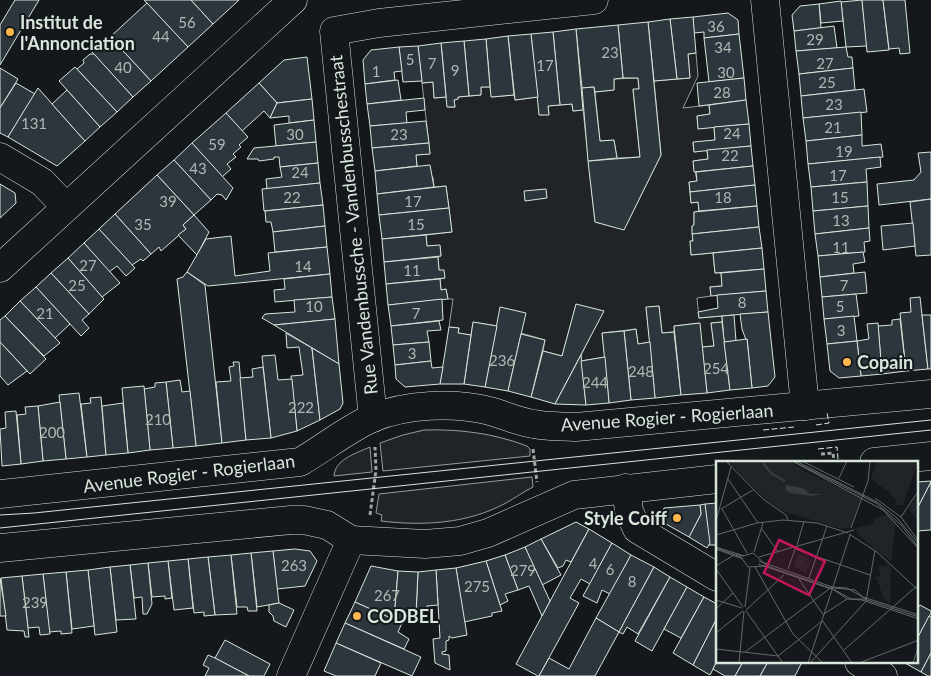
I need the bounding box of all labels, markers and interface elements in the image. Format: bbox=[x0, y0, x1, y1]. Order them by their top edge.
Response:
place label: Institut de l'Annonciation bbox=[20, 11, 135, 54]
house number: 56 bbox=[178, 13, 196, 31]
house number: 36 bbox=[707, 17, 725, 35]
marker: Institut de l'Annonciation bbox=[4, 26, 16, 38]
house number: 44 bbox=[152, 27, 170, 45]
house number: 29 bbox=[806, 30, 824, 48]
house number: 34 bbox=[714, 38, 732, 56]
house number: 23 bbox=[601, 43, 619, 61]
house number: 5 bbox=[406, 50, 414, 68]
street label: Rue Vandenbussche - Vandenbusschestraat bbox=[324, 54, 382, 396]
house number: 7 bbox=[428, 54, 437, 72]
house number: 27 bbox=[816, 54, 834, 72]
house number: 17 bbox=[536, 56, 554, 74]
house number: 40 bbox=[114, 58, 132, 76]
house number: 9 bbox=[451, 61, 459, 79]
house number: 1 bbox=[372, 62, 380, 80]
house number: 30 bbox=[717, 63, 735, 81]
house number: 25 bbox=[818, 73, 836, 91]
house number: 28 bbox=[713, 83, 731, 101]
house number: 23 bbox=[825, 95, 843, 113]
house number: 131 bbox=[21, 114, 47, 132]
house number: 21 bbox=[824, 118, 842, 136]
house number: 24 bbox=[723, 124, 741, 142]
house number: 30 bbox=[286, 125, 304, 143]
house number: 23 bbox=[390, 125, 408, 143]
house number: 59 bbox=[208, 135, 226, 153]
house number: 19 bbox=[835, 142, 853, 160]
house number: 22 bbox=[721, 146, 739, 164]
house number: 43 bbox=[189, 159, 207, 177]
house number: 24 bbox=[291, 163, 309, 181]
house number: 17 bbox=[829, 166, 847, 184]
house number: 22 bbox=[283, 188, 301, 206]
house number: 18 bbox=[714, 188, 732, 206]
house number: 15 bbox=[831, 188, 849, 206]
house number: 39 bbox=[159, 192, 177, 210]
house number: 17 bbox=[404, 192, 422, 210]
house number: 13 bbox=[832, 211, 850, 229]
house number: 35 bbox=[134, 215, 152, 233]
house number: 15 bbox=[407, 215, 425, 233]
house number: 11 bbox=[832, 238, 850, 256]
house number: 27 bbox=[79, 256, 97, 274]
house number: 14 bbox=[294, 257, 312, 275]
house number: 11 bbox=[403, 261, 421, 279]
house number: 25 bbox=[68, 276, 86, 294]
house number: 7 bbox=[840, 276, 849, 294]
house number: 8 bbox=[738, 293, 746, 311]
house number: 10 bbox=[305, 297, 323, 315]
house number: 5 bbox=[836, 297, 844, 315]
house number: 21 bbox=[36, 304, 54, 322]
house number: 7 bbox=[412, 304, 421, 322]
house number: 3 bbox=[837, 321, 845, 339]
house number: 3 bbox=[408, 344, 416, 362]
house number: 236 bbox=[489, 351, 515, 369]
place label: Copain bbox=[857, 351, 913, 373]
marker: Copain bbox=[841, 356, 853, 368]
house number: 254 bbox=[703, 359, 729, 377]
house number: 248 bbox=[628, 362, 654, 380]
house number: 244 bbox=[582, 373, 608, 391]
house number: 222 bbox=[288, 398, 314, 416]
street label: Avenue Rogier - Rogierlaan bbox=[560, 399, 774, 435]
house number: 210 bbox=[145, 410, 171, 428]
house number: 200 bbox=[39, 423, 65, 441]
street label: Avenue Rogier - Rogierlaan bbox=[82, 449, 296, 497]
inset map bbox=[716, 461, 918, 664]
place label: Style Coiff bbox=[584, 507, 668, 529]
marker: Style Coiff bbox=[671, 512, 683, 524]
house number: 4 bbox=[589, 554, 598, 572]
house number: 263 bbox=[281, 556, 307, 574]
house number: 6 bbox=[606, 560, 615, 578]
house number: 279 bbox=[510, 561, 536, 579]
house number: 8 bbox=[628, 572, 636, 590]
house number: 275 bbox=[464, 577, 490, 595]
house number: 267 bbox=[374, 586, 400, 604]
house number: 239 bbox=[22, 593, 48, 611]
place label: CODBEL bbox=[367, 605, 439, 627]
marker: CODBEL bbox=[351, 610, 363, 622]

